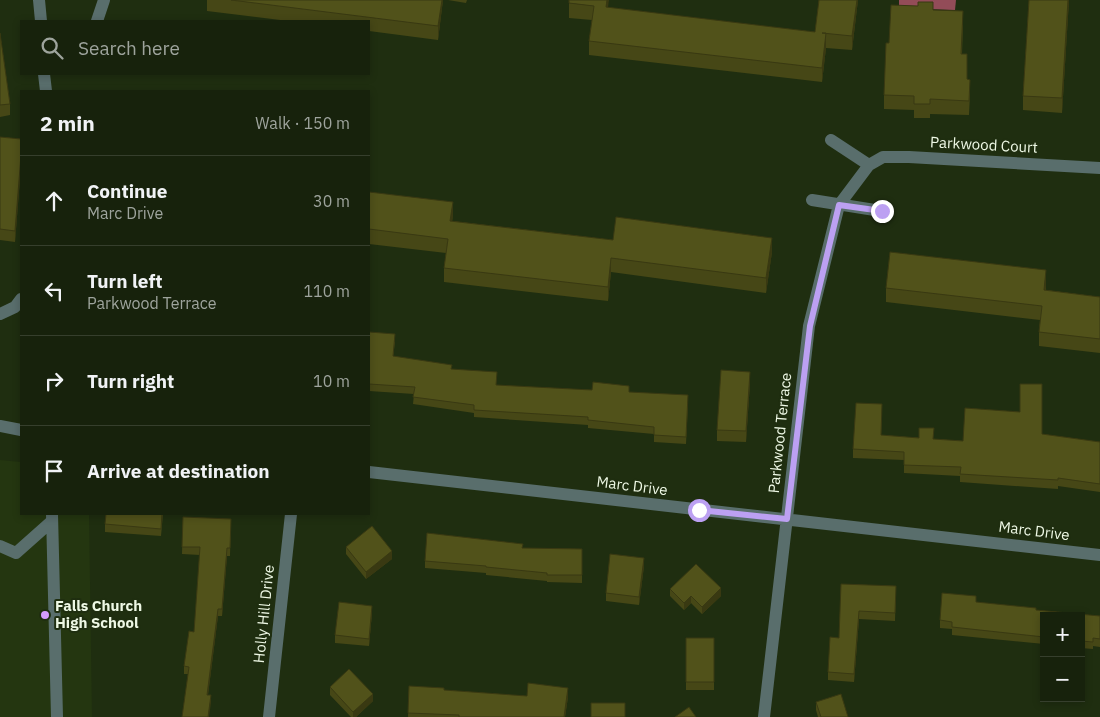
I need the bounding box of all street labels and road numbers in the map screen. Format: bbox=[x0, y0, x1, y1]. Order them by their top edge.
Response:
street label: Parkwood Court bbox=[930, 132, 1038, 157]
street label: Parkwood Terrace bbox=[764, 372, 795, 494]
street label: Marc Drive bbox=[595, 472, 669, 499]
street label: Marc Drive bbox=[997, 517, 1071, 544]
street label: Holly Hill Drive bbox=[249, 564, 278, 664]

